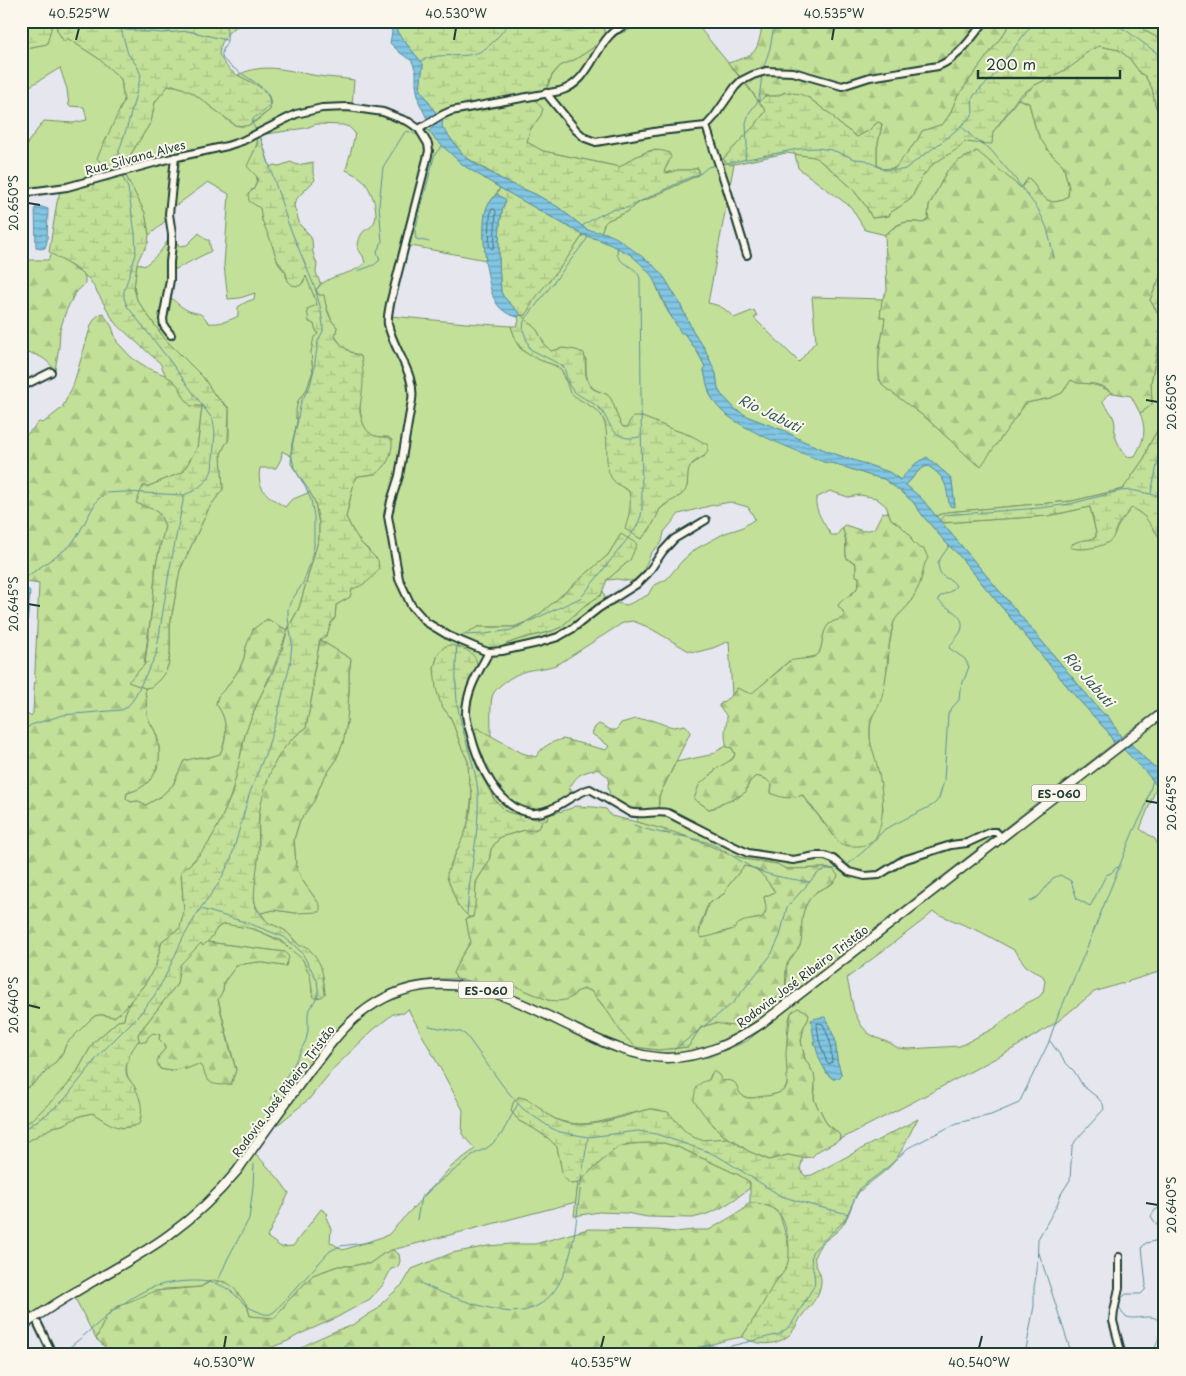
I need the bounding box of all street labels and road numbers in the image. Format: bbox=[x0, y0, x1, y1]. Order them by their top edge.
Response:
street label: Rua Silvana Alves bbox=[83, 135, 188, 179]
road number: ES-060 bbox=[1032, 784, 1086, 801]
street label: Rodovia José Ribeiro Tristão bbox=[732, 920, 872, 1032]
road number: ES-060 bbox=[458, 982, 514, 998]
street label: Rodovia José Ribeiro Tristão bbox=[227, 1021, 339, 1161]

